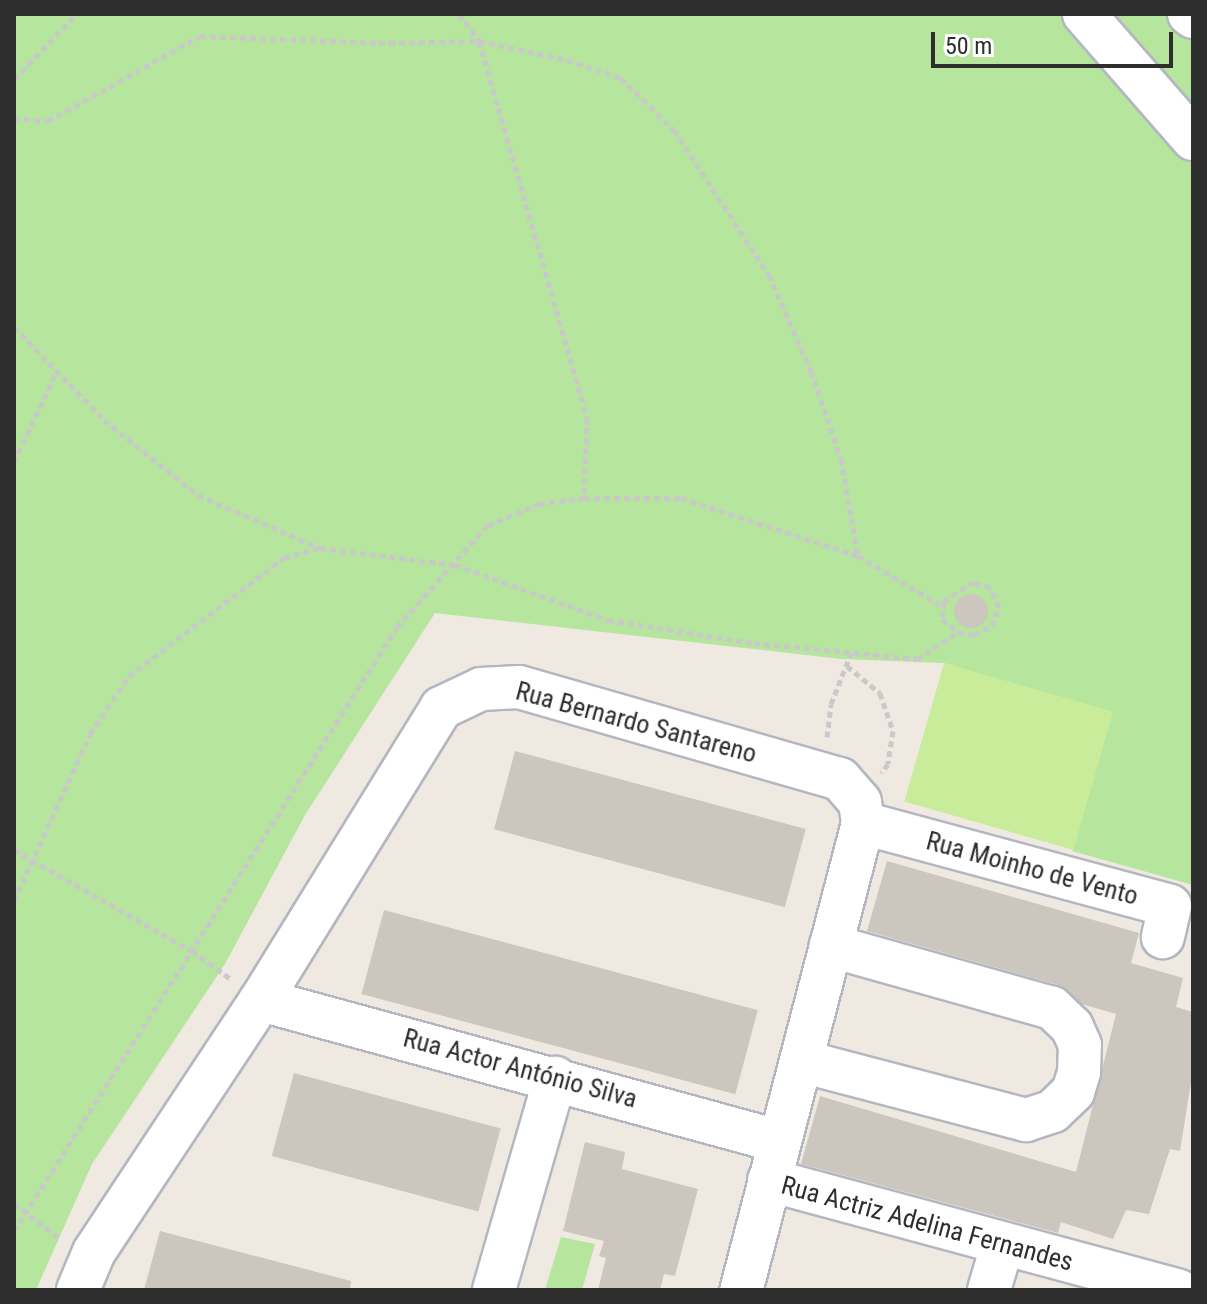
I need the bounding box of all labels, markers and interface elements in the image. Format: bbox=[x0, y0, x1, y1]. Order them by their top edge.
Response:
scale bar bbox=[935, 16, 1177, 66]
text: 50 m bbox=[945, 32, 992, 60]
street label: Rua Bernardo Santareno bbox=[512, 676, 760, 770]
street label: Rua Moinho de Vento bbox=[923, 826, 1141, 912]
street label: Rua Actor António Silva bbox=[400, 1023, 640, 1115]
street label: Rua Actriz Adelina Fernandes bbox=[778, 1170, 1076, 1278]

